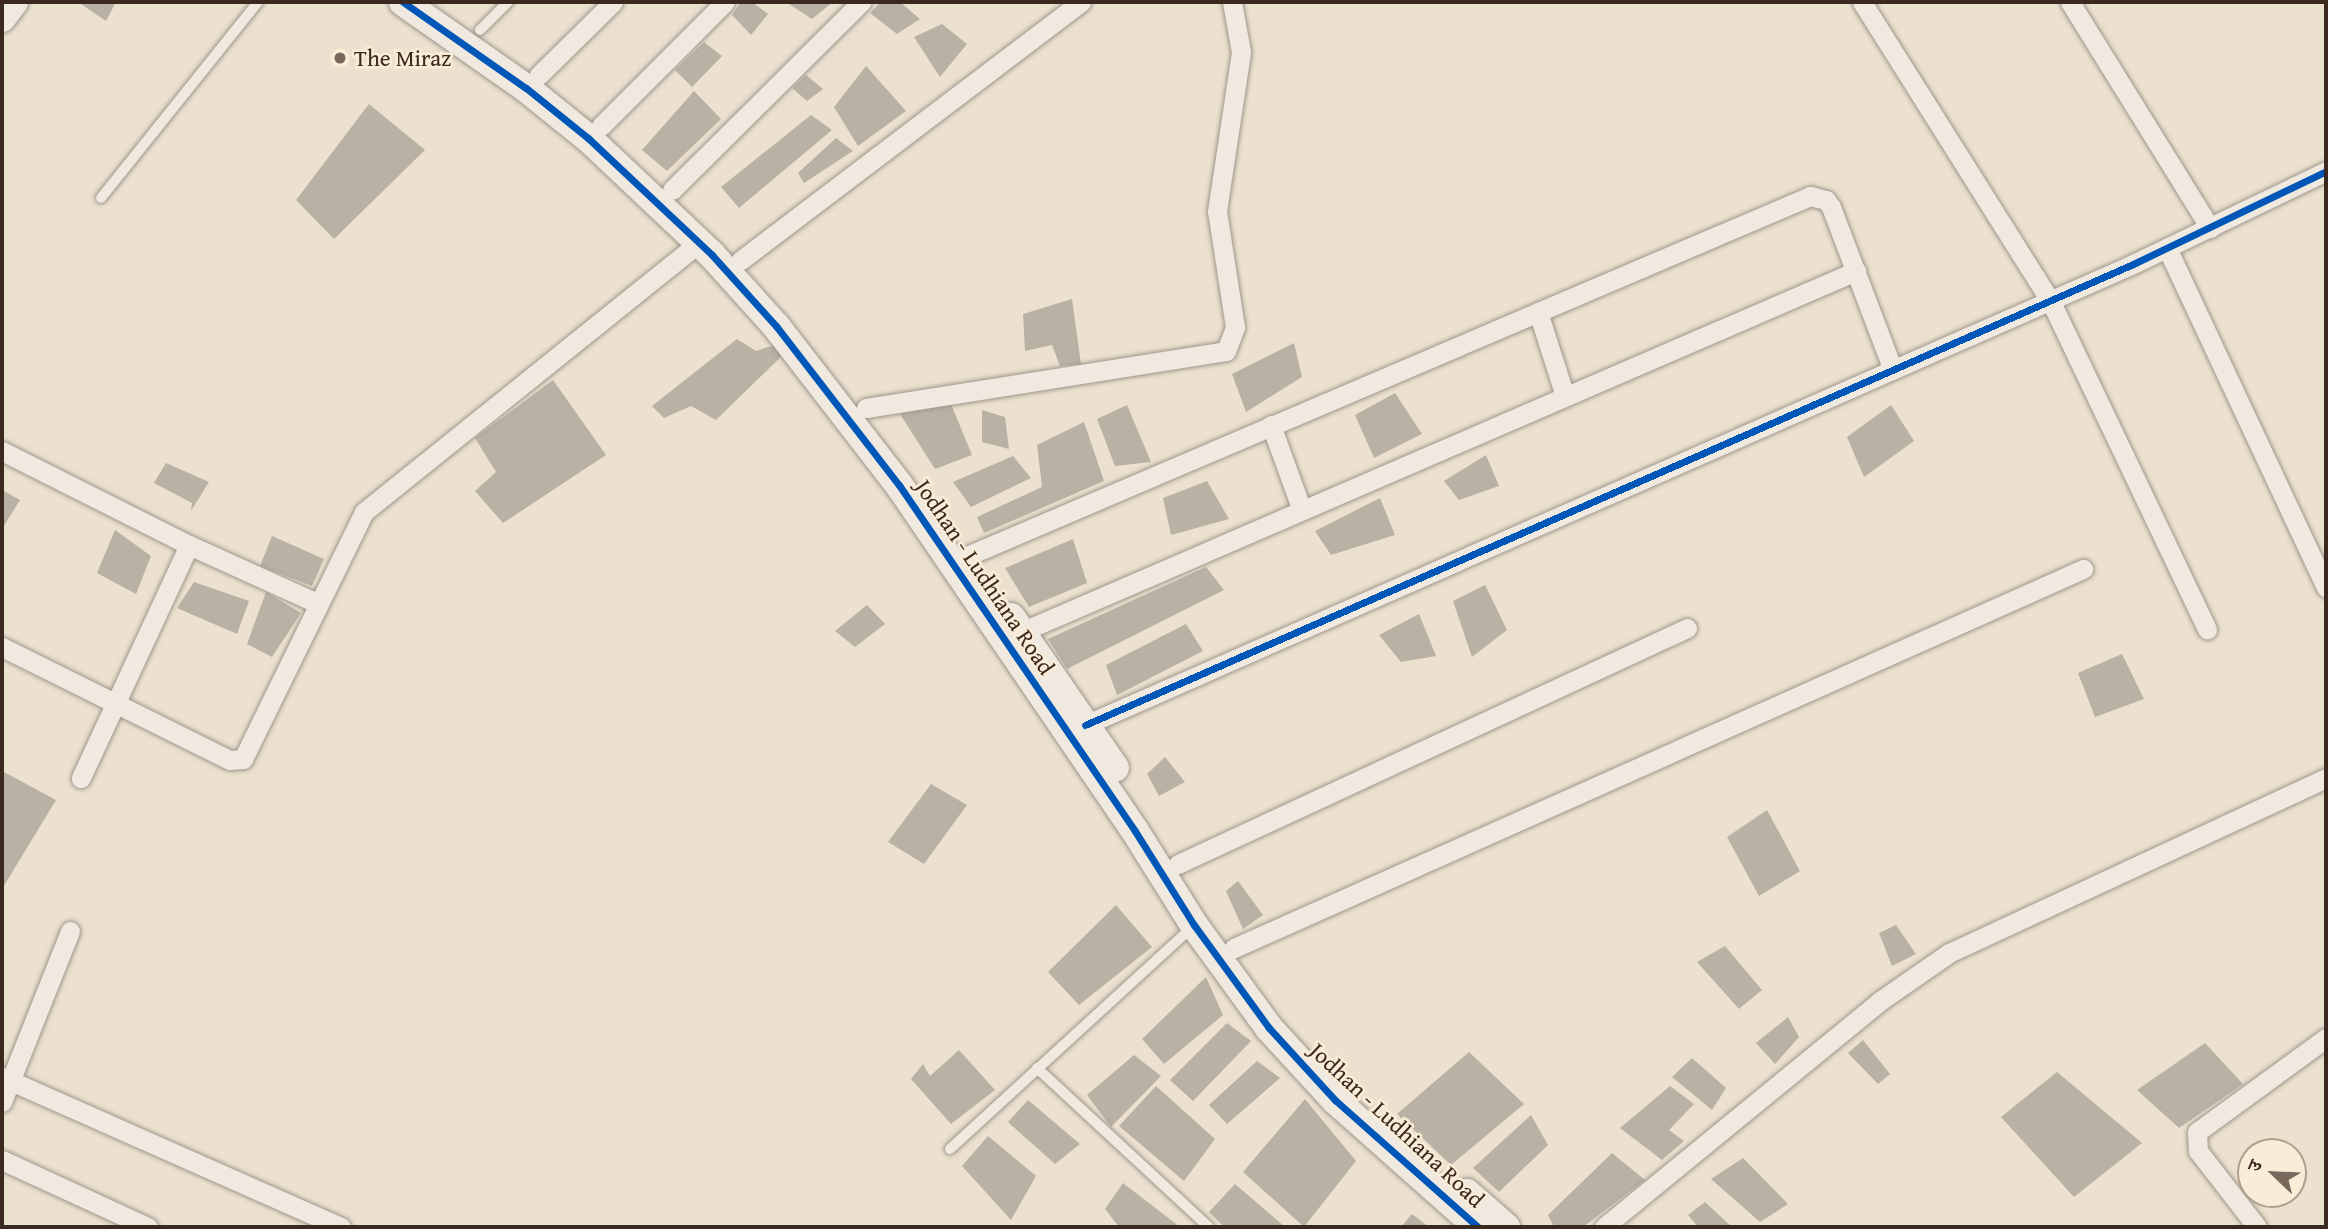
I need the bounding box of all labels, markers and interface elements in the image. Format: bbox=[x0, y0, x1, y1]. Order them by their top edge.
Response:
place label: The Miraz bbox=[354, 44, 451, 72]
marker: The Miraz bbox=[332, 50, 348, 66]
street label: Jodhan - Ludhiana Road bbox=[909, 474, 1061, 680]
street label: Jodhan - Ludhiana Road bbox=[1304, 1037, 1490, 1213]
north arrow bbox=[2237, 1138, 2307, 1208]
text: उ bbox=[2240, 1156, 2269, 1176]

